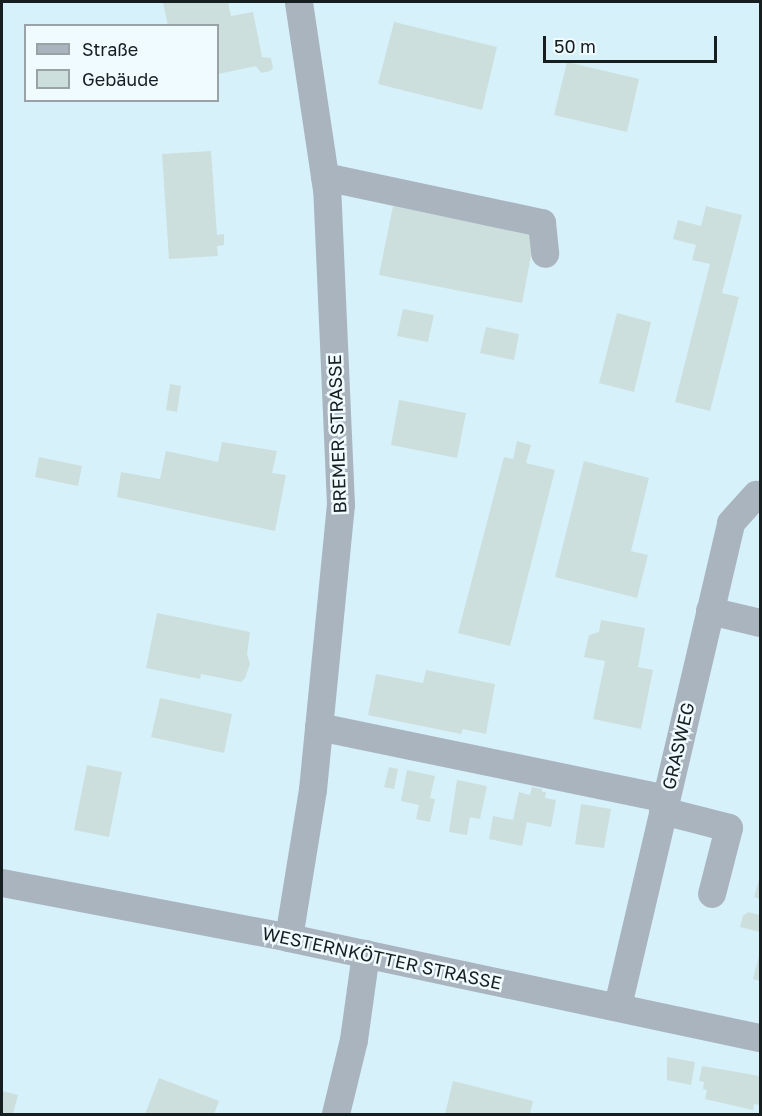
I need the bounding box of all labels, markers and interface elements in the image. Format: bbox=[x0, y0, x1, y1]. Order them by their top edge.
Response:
legend bbox=[24, 24, 219, 102]
scale bar bbox=[546, 24, 720, 62]
text: 50 m bbox=[554, 35, 596, 57]
text: Straße bbox=[82, 38, 138, 60]
text: Gebäude bbox=[82, 68, 159, 90]
street label: BREMER STRASSE bbox=[323, 354, 351, 514]
street label: GRASWEG bbox=[657, 700, 699, 792]
street label: WESTERNKÖTTER STRASSE bbox=[260, 922, 504, 994]

